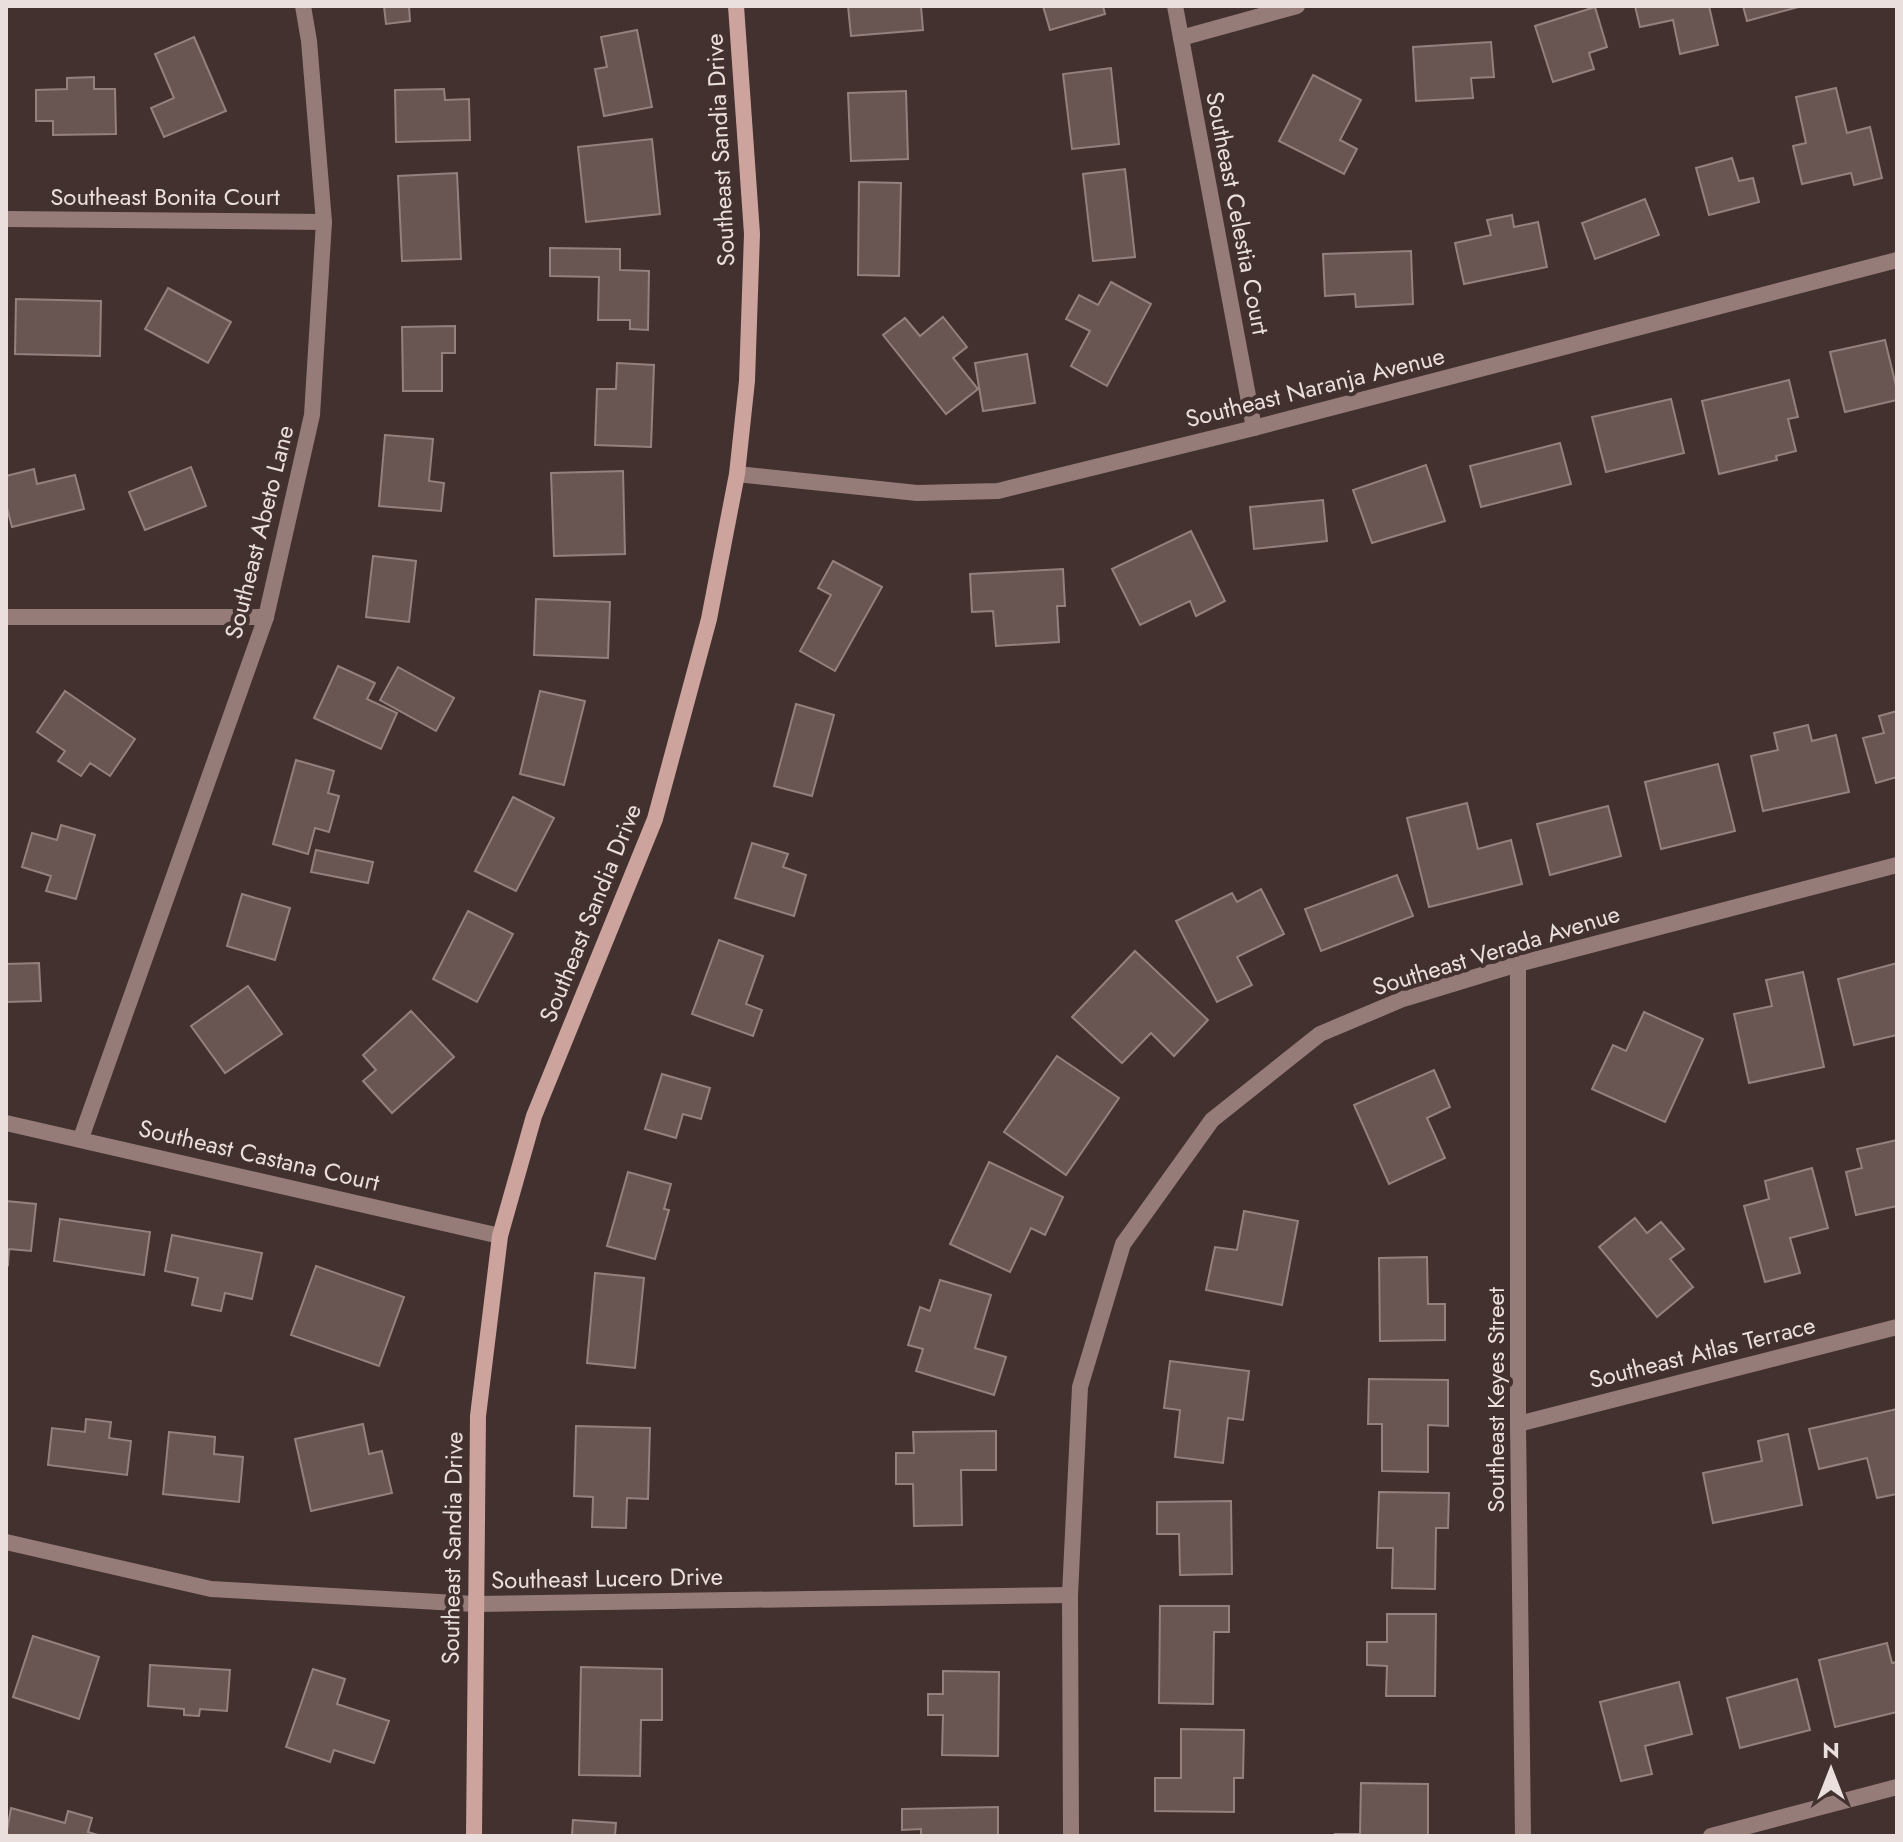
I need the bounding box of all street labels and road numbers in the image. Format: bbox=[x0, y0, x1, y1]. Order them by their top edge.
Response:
street label: Southeast Sandia Drive bbox=[696, 33, 744, 267]
street label: Southeast Celestia Court bbox=[1197, 88, 1279, 338]
street label: Southeast Bonita Court bbox=[50, 179, 280, 214]
street label: Southeast Naranja Avenue bbox=[1182, 338, 1448, 436]
street label: Southeast Abeto Lane bbox=[216, 422, 302, 642]
street label: Southeast Sandia Drive bbox=[530, 798, 650, 1028]
street label: Southeast Verada Avenue bbox=[1368, 896, 1624, 1004]
street label: Southeast Castana Court bbox=[135, 1110, 383, 1200]
street label: Southeast Keyes Street bbox=[1478, 1287, 1513, 1513]
street label: Southeast Atlas Terrace bbox=[1585, 1307, 1819, 1397]
street label: Southeast Sandia Drive bbox=[432, 1431, 472, 1665]
street label: Southeast Lucero Drive bbox=[491, 1558, 723, 1598]

